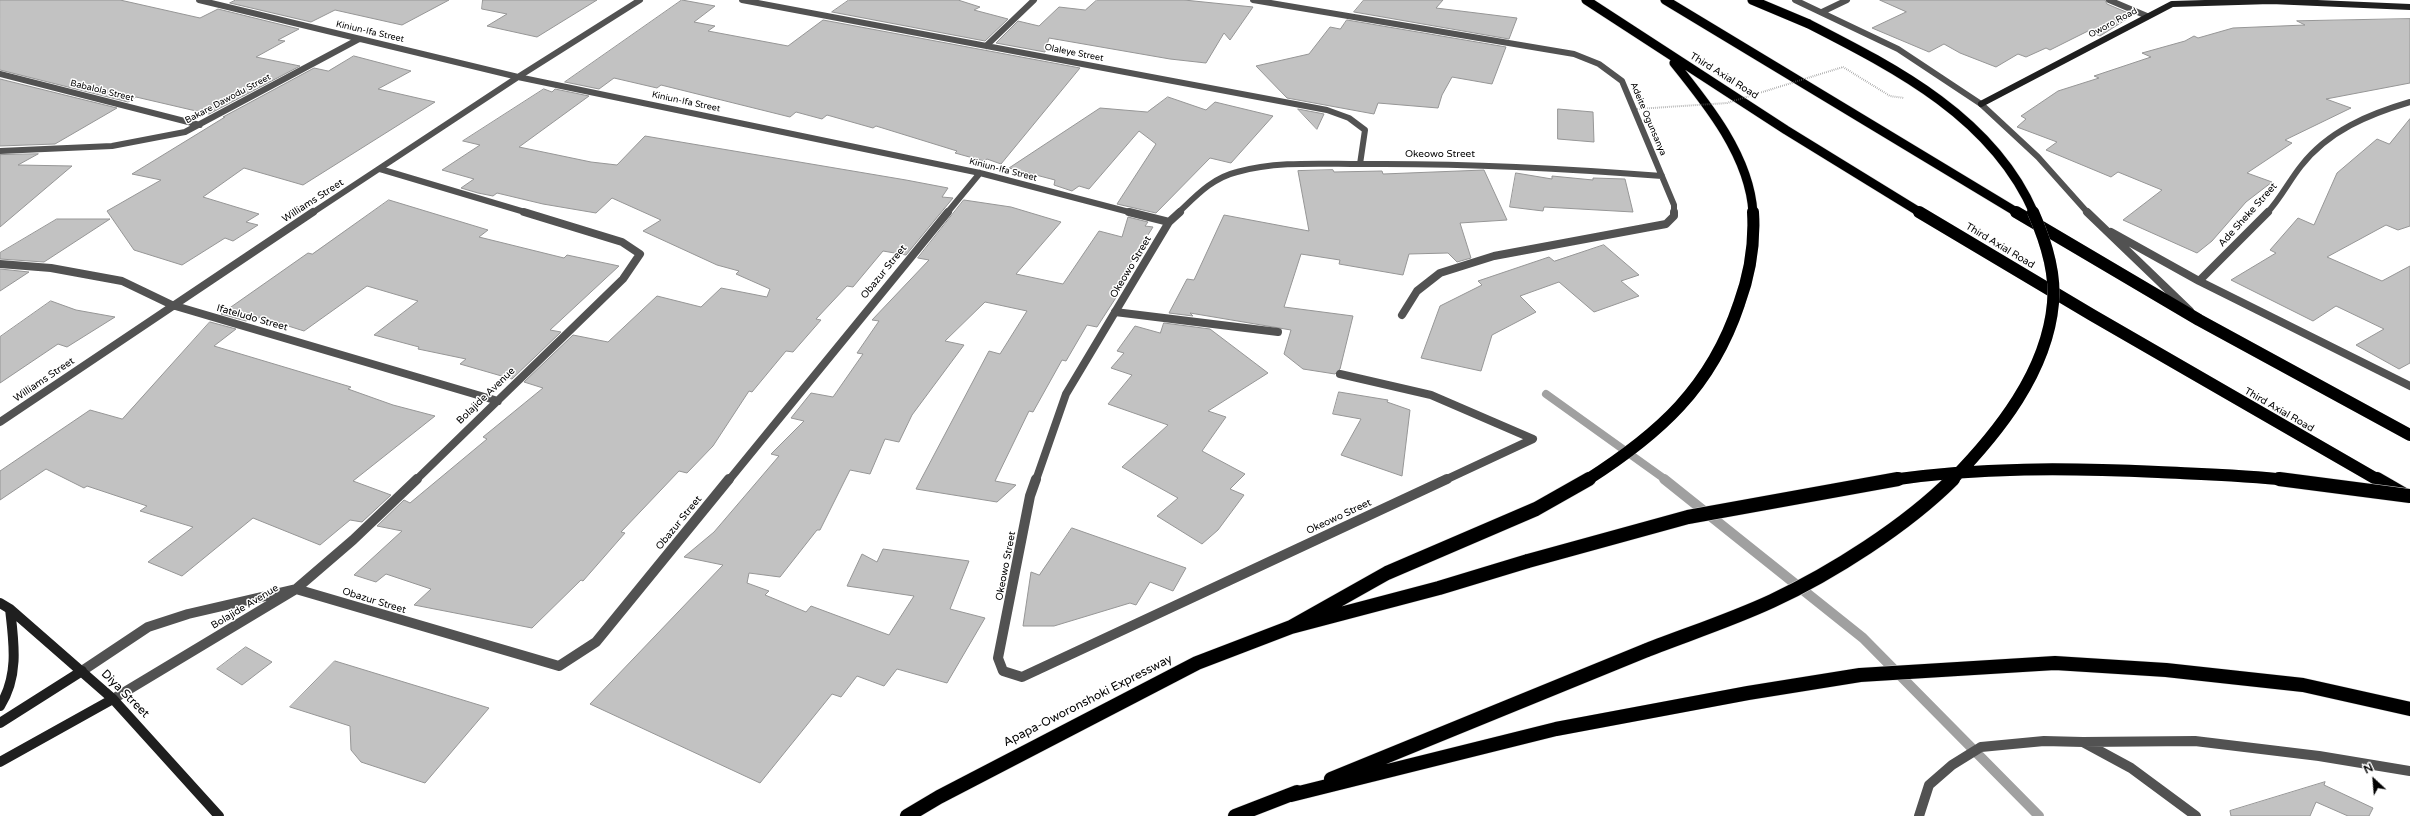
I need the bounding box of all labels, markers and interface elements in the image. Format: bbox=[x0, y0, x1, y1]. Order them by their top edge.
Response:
street label: Oworo Road bbox=[2087, 6, 2139, 40]
street label: Kiniun-Ifa Street bbox=[335, 19, 405, 45]
street label: Olaleye Street bbox=[1044, 42, 1104, 64]
street label: Third Axial Road bbox=[1688, 50, 1760, 102]
street label: Bakare Dawodu Street bbox=[183, 72, 273, 126]
street label: Babalola Street bbox=[69, 78, 135, 104]
street label: Adeite Ogunsanya bbox=[1628, 81, 1668, 157]
street label: Kiniun-Ifa Street bbox=[651, 89, 721, 115]
street label: Okeowo Street bbox=[1405, 148, 1475, 160]
street label: Kiniun-Ifa Street bbox=[968, 156, 1038, 184]
street label: Williams Street bbox=[280, 177, 346, 225]
street label: Ade Sheke Street bbox=[2216, 181, 2280, 249]
street label: Third Axial Road bbox=[1963, 221, 2037, 271]
street label: Okeowo Street bbox=[1108, 234, 1154, 300]
street label: Obazur Street bbox=[859, 243, 909, 301]
street label: Ifateludo Street bbox=[215, 302, 289, 334]
street label: Williams Street bbox=[11, 355, 77, 405]
street label: Bolajide Avenue bbox=[454, 365, 518, 427]
street label: Third Axial Road bbox=[2242, 385, 2316, 435]
street label: Obazur Street bbox=[654, 494, 704, 552]
street label: Okeowo Street bbox=[1305, 497, 1373, 537]
street label: Okeowo Street bbox=[993, 530, 1019, 602]
street label: Bolajide Avenue bbox=[209, 582, 281, 632]
street label: Obazur Street bbox=[341, 586, 407, 616]
street label: Apapa-Oworonshoki Expressway bbox=[1001, 652, 1175, 750]
street label: Diya Street bbox=[98, 667, 152, 721]
north arrow bbox=[2354, 760, 2394, 800]
text: N bbox=[2362, 761, 2375, 777]

